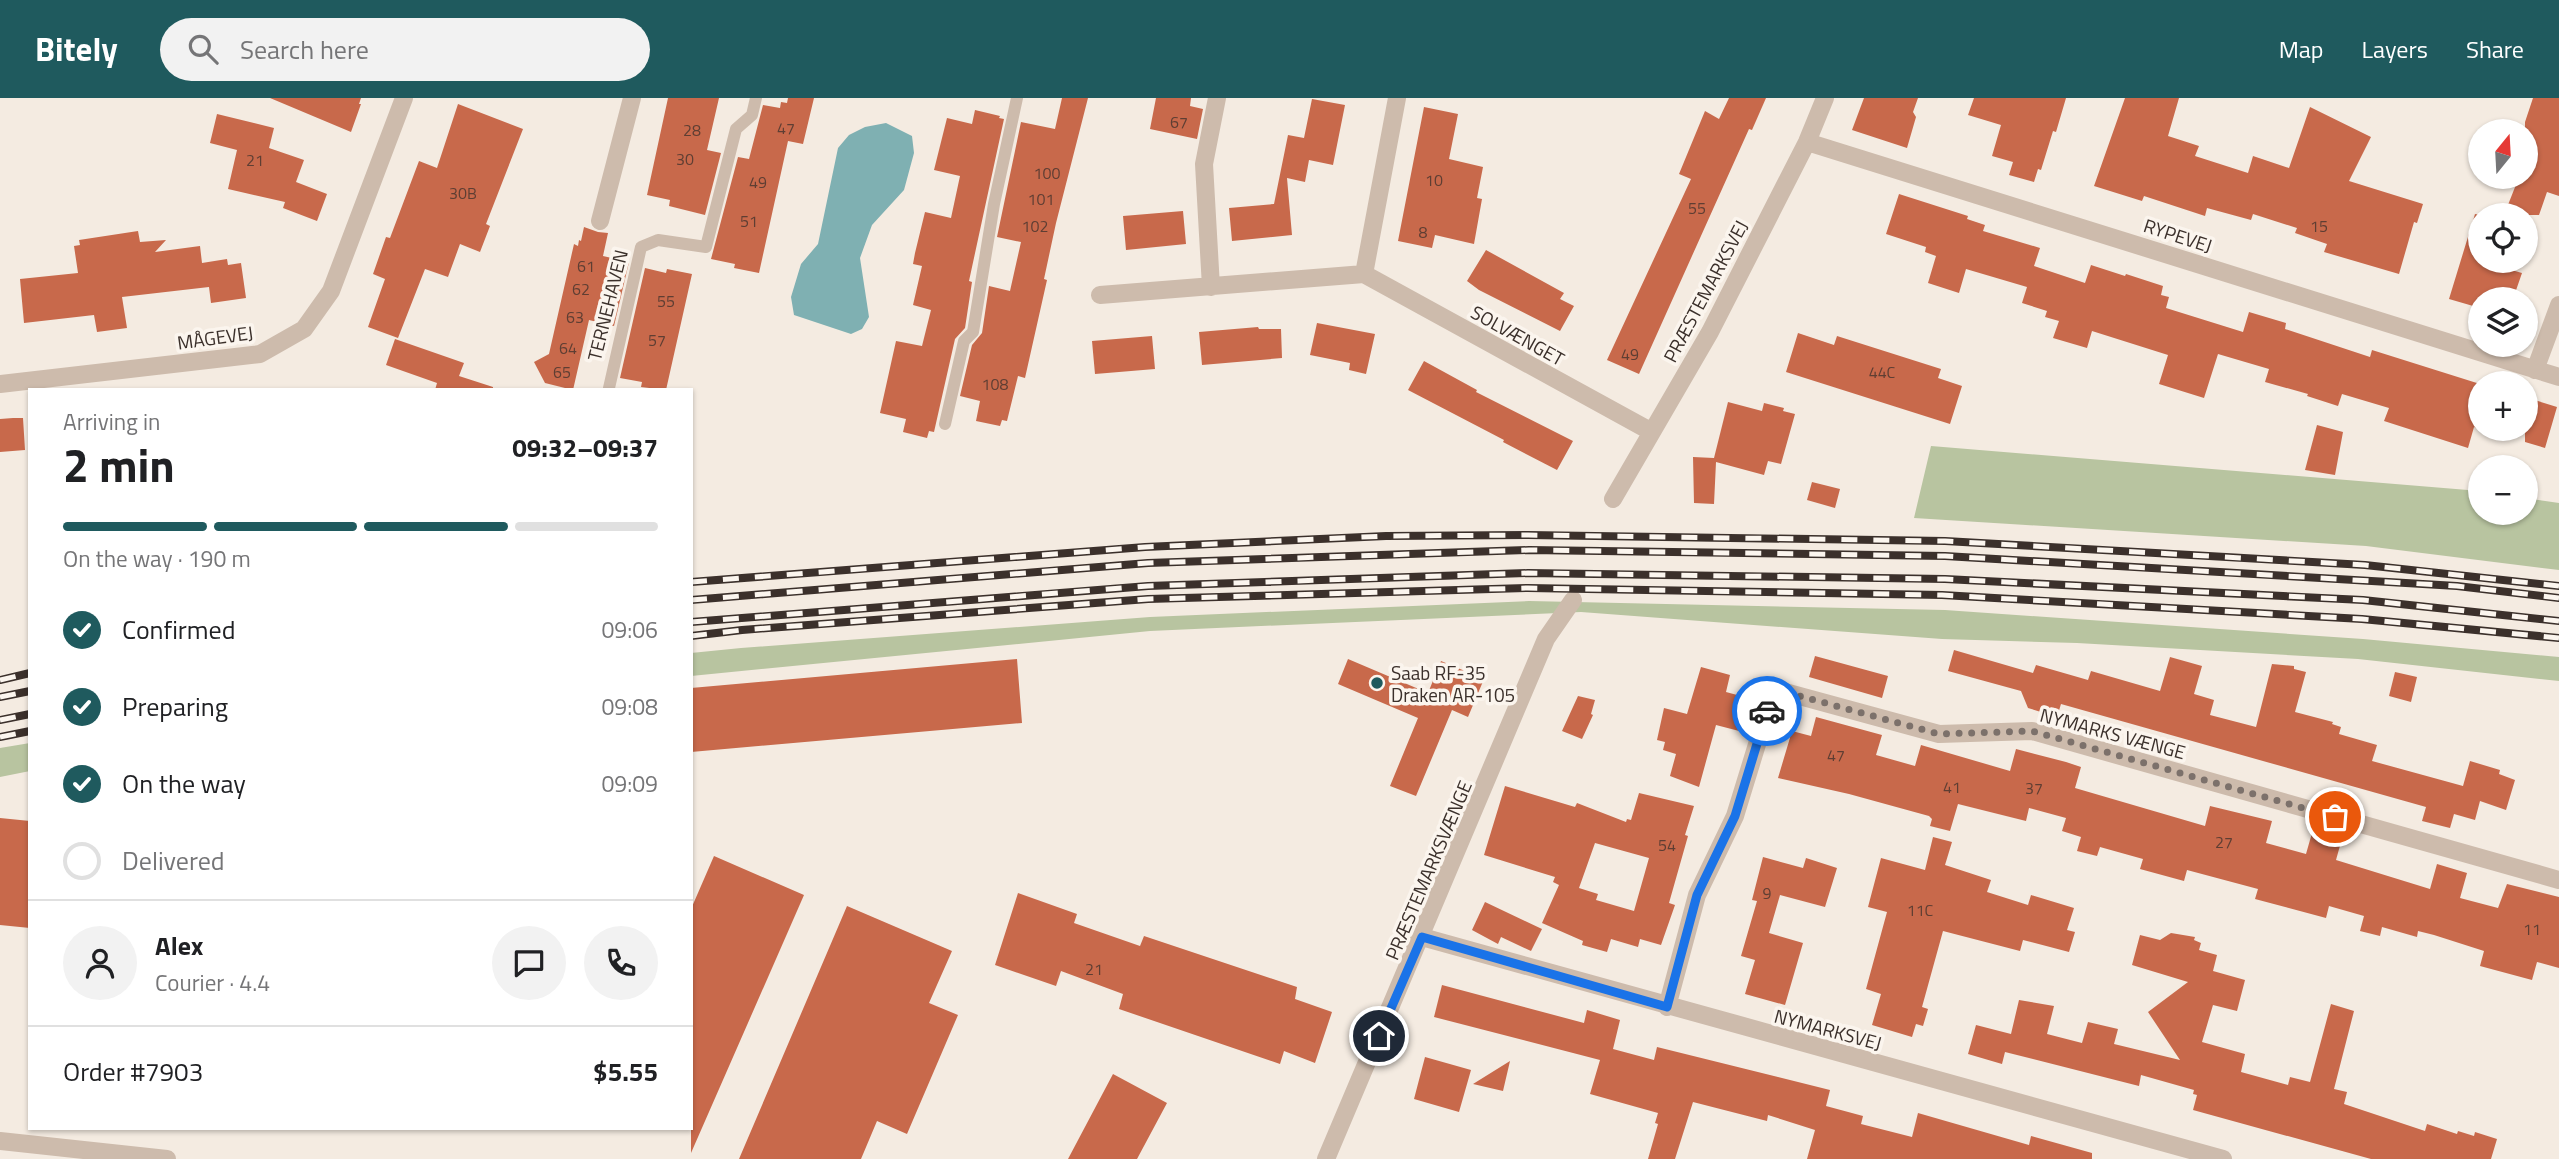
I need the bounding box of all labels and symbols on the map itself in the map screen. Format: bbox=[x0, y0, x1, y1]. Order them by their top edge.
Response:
house number: 67 bbox=[1170, 110, 1188, 134]
house number: 47 bbox=[777, 116, 795, 140]
house number: 28 bbox=[683, 118, 701, 142]
north arrow bbox=[2468, 119, 2538, 189]
house number: 30 bbox=[676, 147, 694, 171]
house number: 21 bbox=[246, 148, 264, 172]
house number: 100 bbox=[1034, 161, 1060, 185]
house number: 10 bbox=[1425, 168, 1443, 192]
house number: 49 bbox=[749, 170, 767, 194]
house number: 30B bbox=[449, 181, 477, 205]
house number: 101 bbox=[1028, 187, 1054, 211]
house number: 55 bbox=[1688, 196, 1706, 220]
house number: 51 bbox=[740, 209, 758, 233]
street label: RYPEVEJ bbox=[2140, 210, 2216, 260]
house number: 102 bbox=[1022, 214, 1048, 238]
house number: 15 bbox=[2310, 214, 2328, 238]
street label: PRÆSTEMARKSVEJ bbox=[1655, 215, 1755, 367]
house number: 8 bbox=[1419, 220, 1428, 244]
street label: TERNEHAVEN bbox=[579, 246, 635, 364]
house number: 61 bbox=[577, 254, 595, 278]
house number: 62 bbox=[572, 277, 590, 301]
house number: 55 bbox=[657, 289, 675, 313]
street label: SOLVÆNGET bbox=[1466, 297, 1570, 373]
house number: 63 bbox=[566, 305, 584, 329]
street label: MÅGEVEJ bbox=[175, 317, 255, 357]
house number: 57 bbox=[648, 328, 666, 352]
house number: 64 bbox=[559, 336, 577, 360]
house number: 49 bbox=[1621, 342, 1639, 366]
house number: 65 bbox=[553, 360, 571, 384]
house number: 44C bbox=[1869, 360, 1896, 384]
house number: 108 bbox=[982, 372, 1008, 396]
place label: Saab RF-35 Draken AR-105 bbox=[1391, 658, 1515, 709]
marker: Saab RF-35 Draken AR-105 bbox=[1369, 675, 1385, 691]
courier bbox=[1732, 676, 1802, 746]
street label: NYMARKS VÆNGE bbox=[2037, 700, 2189, 766]
house number: 47 bbox=[1827, 743, 1845, 767]
house number: 41 bbox=[1943, 775, 1961, 799]
street label: PRÆSTEMARKSVÆNGE bbox=[1377, 776, 1479, 964]
house number: 37 bbox=[2025, 776, 2043, 800]
pin bbox=[2305, 787, 2365, 847]
house number: 27 bbox=[2215, 830, 2233, 854]
house number: 54 bbox=[1658, 833, 1676, 857]
house number: 9 bbox=[1763, 881, 1772, 905]
house number: 11C bbox=[1907, 898, 1934, 922]
house number: 11 bbox=[2523, 917, 2541, 941]
house number: 21 bbox=[1085, 957, 1103, 981]
street label: NYMARKSVEJ bbox=[1771, 1001, 1885, 1057]
pin bbox=[1349, 1006, 1409, 1066]

